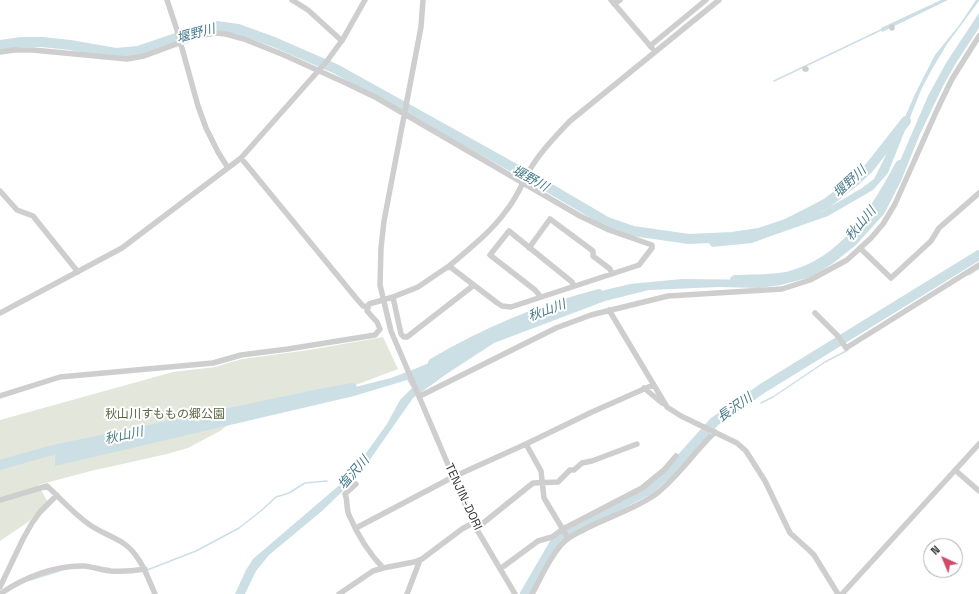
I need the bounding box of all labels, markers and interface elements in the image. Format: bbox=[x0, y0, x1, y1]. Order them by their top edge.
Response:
water label: 堰野川 bbox=[175, 21, 217, 47]
water label: 堰野川 bbox=[509, 163, 551, 195]
water label: 堰野川 bbox=[830, 163, 870, 201]
water label: 秋山川 bbox=[842, 204, 880, 244]
water label: 秋山川 bbox=[526, 297, 568, 325]
water label: 長沢川 bbox=[715, 390, 755, 426]
park label: 秋山川すももの郷公園 bbox=[105, 408, 225, 422]
water label: 秋山川 bbox=[103, 424, 145, 448]
water label: 塩沢川 bbox=[335, 453, 373, 493]
street label: TENJIN-DORI bbox=[441, 461, 485, 533]
north arrow bbox=[923, 538, 963, 578]
text: N bbox=[928, 542, 943, 558]

